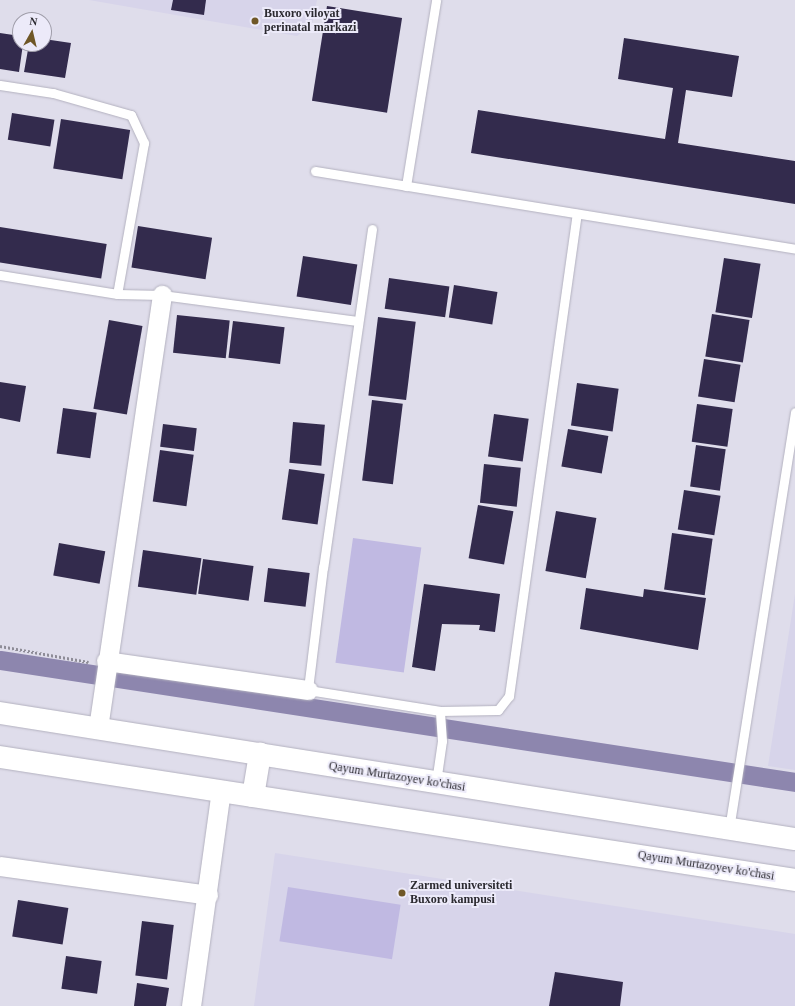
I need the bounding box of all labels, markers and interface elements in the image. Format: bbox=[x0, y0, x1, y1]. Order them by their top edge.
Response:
place label: Buxoro viloyat perinatal markazi bbox=[264, 7, 356, 35]
north arrow bbox=[12, 12, 52, 52]
text: N bbox=[29, 15, 38, 28]
marker: Buxoro viloyat perinatal markazi bbox=[249, 15, 261, 27]
street label: Qayum Murtazoyev ko'chasi bbox=[328, 759, 466, 795]
street label: Qayum Murtazoyev ko'chasi bbox=[637, 848, 775, 884]
place label: Zarmed universiteti Buxoro kampusi bbox=[410, 879, 512, 907]
marker: Zarmed universiteti Buxoro kampusi bbox=[397, 888, 407, 898]

